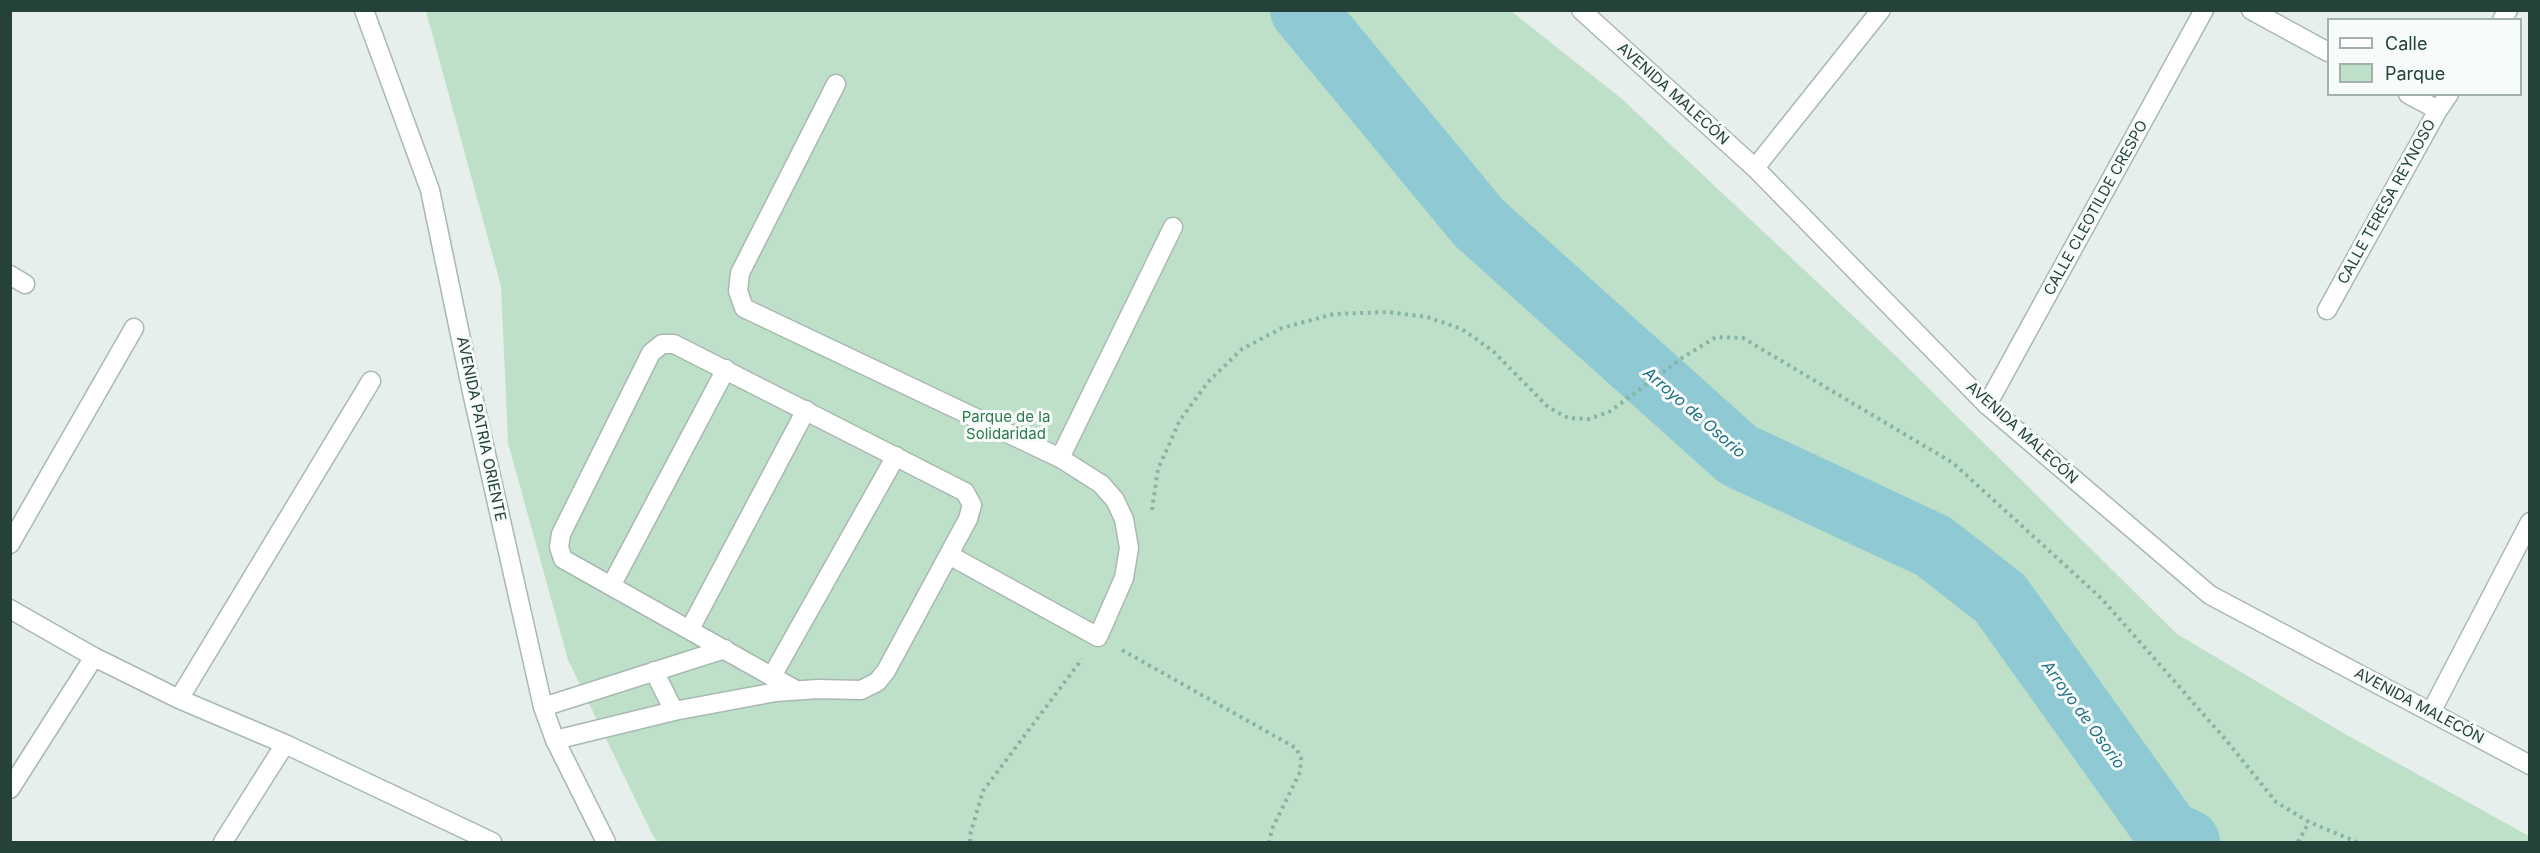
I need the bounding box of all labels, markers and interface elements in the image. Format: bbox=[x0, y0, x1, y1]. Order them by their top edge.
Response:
legend bbox=[2327, 18, 2522, 96]
text: Calle bbox=[2385, 33, 2427, 54]
street label: AVENIDA MALECÓN bbox=[1613, 39, 1733, 149]
text: Parque bbox=[2385, 63, 2445, 84]
street label: CALLE CLEOTILDE CRESPO bbox=[2040, 117, 2152, 299]
street label: CALLE TERESA REYNOSO bbox=[2334, 117, 2440, 287]
street label: AVENIDA PATRIA ORIENTE bbox=[453, 335, 509, 523]
water label: Arroyo de Osorio bbox=[1639, 364, 1749, 462]
street label: AVENIDA MALECÓN bbox=[1962, 378, 2082, 488]
park label: Parque de la Solidaridad bbox=[962, 408, 1050, 443]
water label: Arroyo de Osorio bbox=[2037, 657, 2129, 773]
street label: AVENIDA MALECÓN bbox=[2351, 664, 2487, 748]

